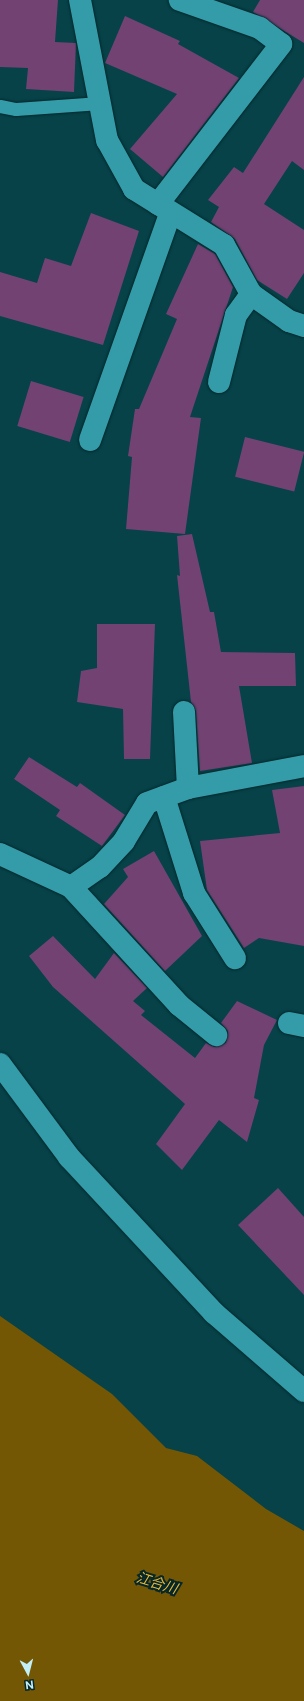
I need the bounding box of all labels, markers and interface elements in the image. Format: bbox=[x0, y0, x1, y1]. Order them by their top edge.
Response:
water label: 江合川 bbox=[134, 1569, 180, 1597]
north arrow bbox=[8, 1653, 48, 1693]
text: N bbox=[24, 1678, 34, 1691]

